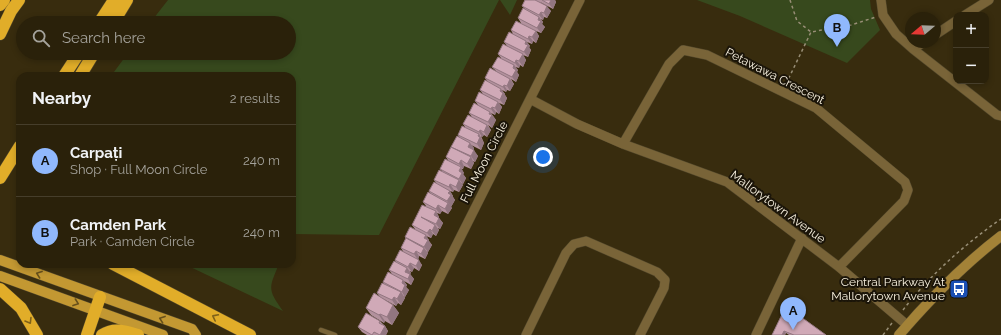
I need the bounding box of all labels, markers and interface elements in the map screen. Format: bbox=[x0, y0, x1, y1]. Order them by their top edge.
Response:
north arrow bbox=[905, 12, 941, 48]
map controls bbox=[953, 12, 989, 84]
button: + bbox=[953, 12, 989, 48]
pin: B bbox=[824, 14, 850, 47]
search box bbox=[16, 16, 296, 60]
icon: search bbox=[30, 27, 52, 49]
text: Search here bbox=[62, 29, 145, 47]
street label: Petawawa Crescent bbox=[723, 45, 827, 107]
button: − bbox=[953, 48, 989, 84]
text: Nearby bbox=[32, 88, 91, 108]
text: 2 results bbox=[230, 91, 280, 106]
street label: Full Moon Circle bbox=[457, 119, 511, 205]
text: Carpați bbox=[70, 144, 122, 162]
your location bbox=[533, 147, 553, 167]
text: A bbox=[41, 153, 49, 168]
text: 240 m bbox=[243, 153, 280, 168]
text: Shop · Full Moon Circle bbox=[70, 162, 207, 177]
street label: Mallorytown Avenue bbox=[728, 168, 828, 246]
text: Camden Park bbox=[70, 216, 166, 234]
text: B bbox=[41, 225, 49, 240]
text: 240 m bbox=[243, 225, 280, 240]
text: Park · Camden Circle bbox=[70, 234, 195, 249]
one-way arrow bbox=[36, 271, 43, 279]
place label: Central Parkway At Mallorytown Avenue bbox=[831, 275, 945, 303]
bus stop icon: Central Parkway At Mallorytown Avenue bbox=[948, 278, 970, 300]
pin: A bbox=[780, 297, 806, 330]
one-way arrow bbox=[73, 299, 80, 307]
one-way arrow bbox=[212, 314, 219, 322]
one-way arrow bbox=[158, 315, 165, 323]
one-way arrow bbox=[25, 317, 32, 324]

